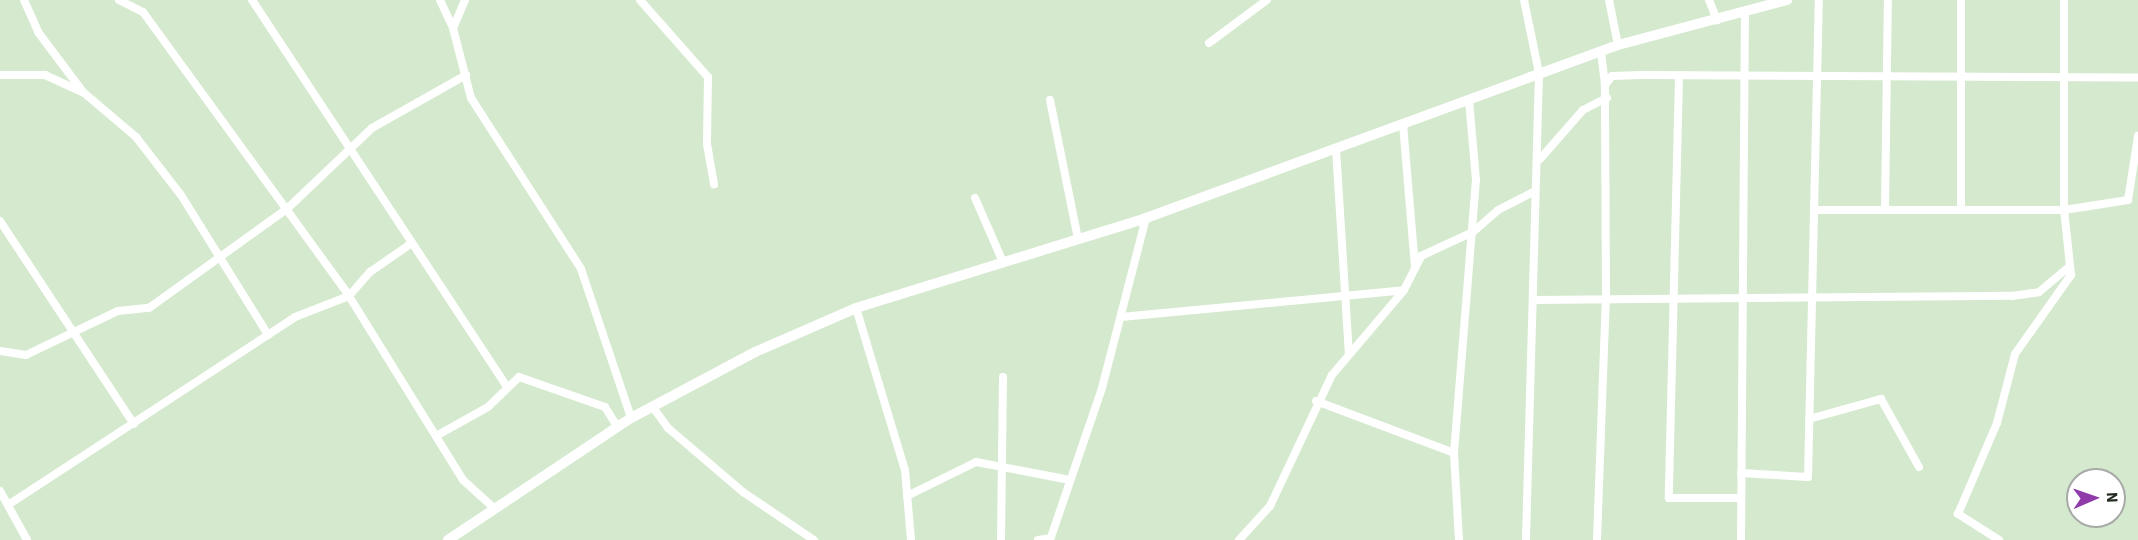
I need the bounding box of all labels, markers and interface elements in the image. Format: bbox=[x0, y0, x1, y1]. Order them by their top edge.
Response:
north arrow bbox=[2066, 468, 2126, 528]
text: N bbox=[2101, 492, 2123, 503]

